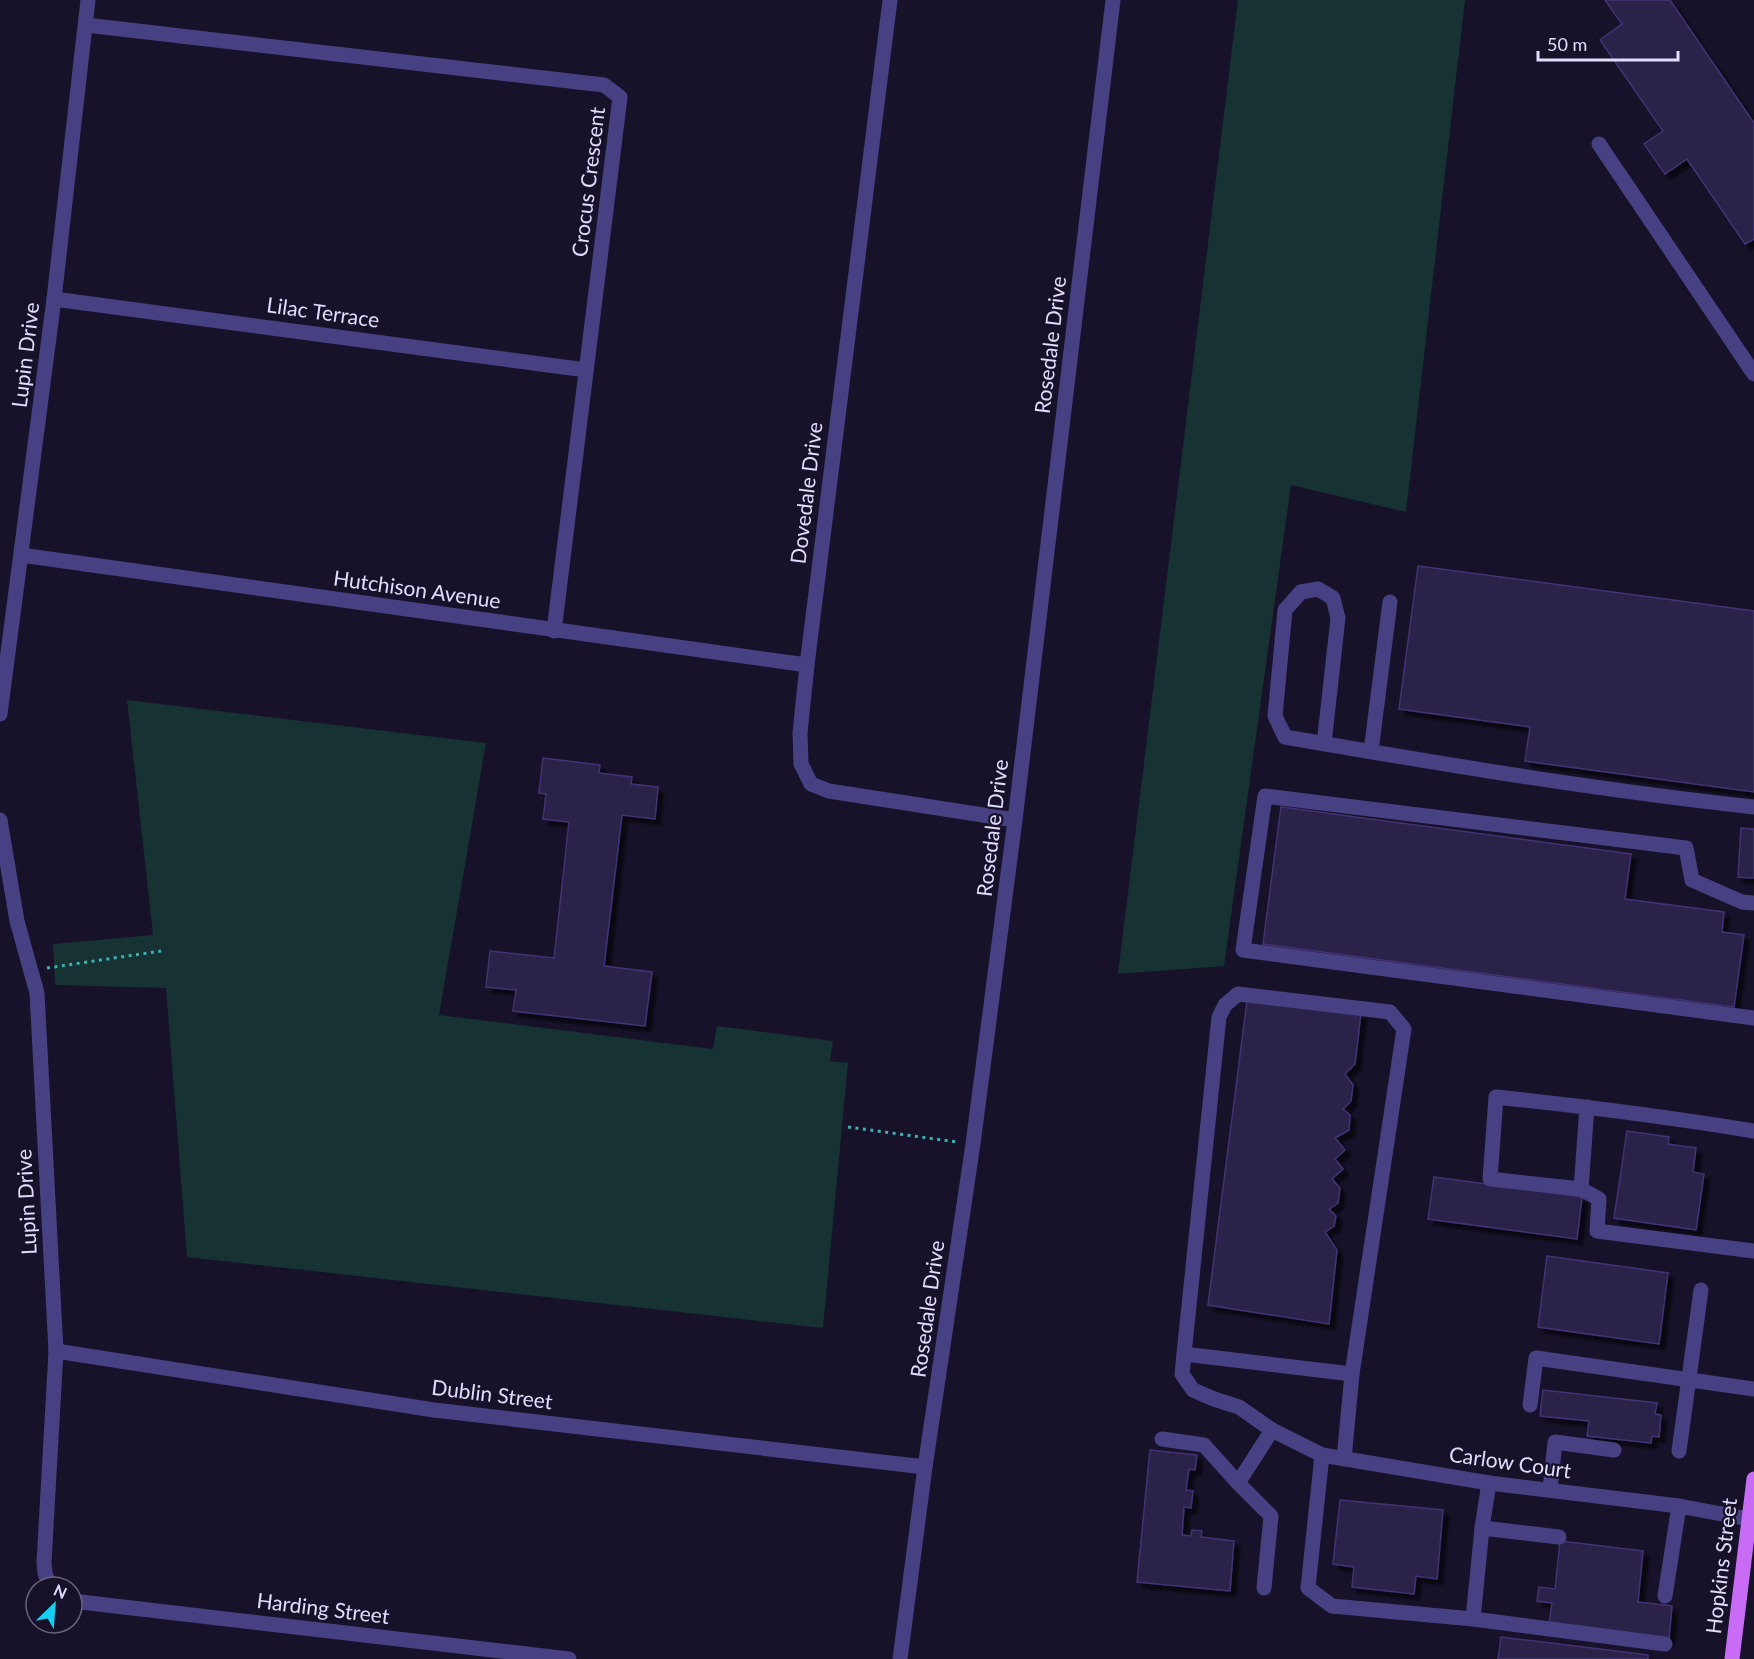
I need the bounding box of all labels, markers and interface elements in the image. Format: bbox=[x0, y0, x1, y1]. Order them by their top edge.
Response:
scale bar bbox=[1538, 24, 1678, 62]
text: 50 m bbox=[1547, 33, 1587, 55]
street label: Crocus Crescent bbox=[566, 105, 609, 258]
street label: Rosedale Drive bbox=[1029, 275, 1070, 415]
street label: Lilac Terrace bbox=[265, 291, 381, 332]
street label: Lupin Drive bbox=[6, 301, 43, 409]
street label: Dovedale Drive bbox=[784, 420, 827, 565]
street label: Hutchison Avenue bbox=[332, 564, 502, 613]
street label: Rosedale Drive bbox=[971, 758, 1012, 898]
street label: Lupin Drive bbox=[10, 1149, 41, 1256]
street label: Rosedale Drive bbox=[905, 1239, 949, 1379]
street label: Dublin Street bbox=[430, 1374, 555, 1413]
street label: Carlow Court bbox=[1448, 1441, 1573, 1483]
street label: Hopkins Street bbox=[1700, 1496, 1741, 1635]
north arrow bbox=[24, 1575, 84, 1635]
text: N bbox=[51, 1580, 70, 1602]
street label: Harding Street bbox=[255, 1587, 391, 1628]

